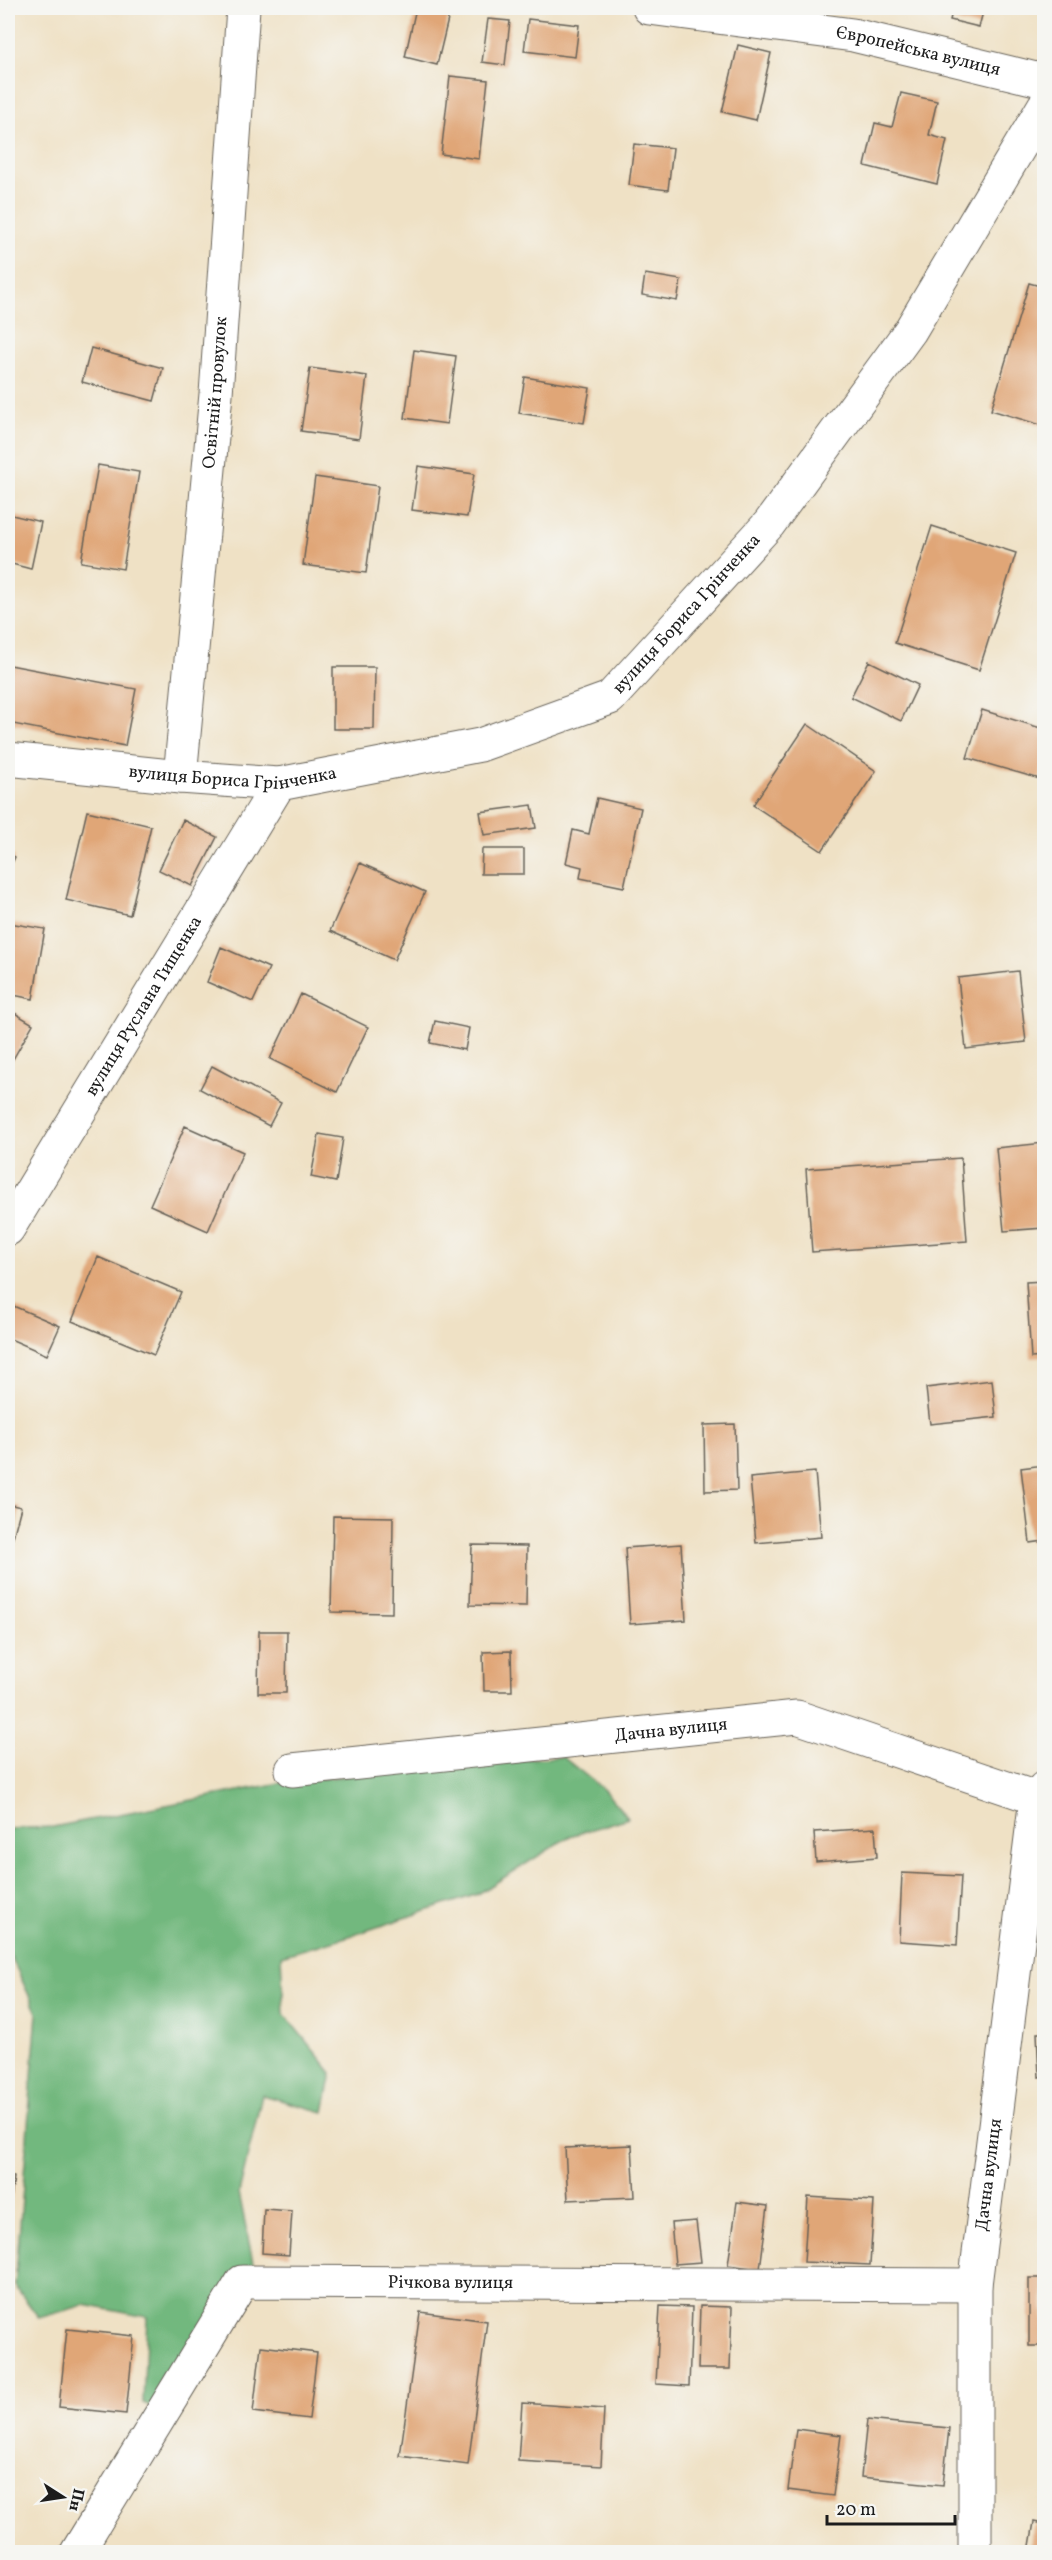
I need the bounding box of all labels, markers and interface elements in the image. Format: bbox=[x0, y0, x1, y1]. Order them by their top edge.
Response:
street label: Європейська вулиця bbox=[835, 20, 1003, 83]
street label: Освітній провулок bbox=[197, 315, 234, 470]
street label: вулиця Бориса Грінченка bbox=[607, 528, 767, 700]
street label: вулиця Бориса Грінченка bbox=[128, 759, 339, 796]
street label: вулиця Руслана Тищенка bbox=[79, 911, 208, 1101]
street label: Дачна вулиця bbox=[613, 1712, 729, 1749]
street label: Дачна вулиця bbox=[969, 2117, 1008, 2233]
street label: Річкова вулиця bbox=[388, 2270, 513, 2296]
north arrow bbox=[33, 2467, 93, 2527]
text: Пн bbox=[63, 2486, 89, 2513]
scale bar bbox=[827, 2488, 954, 2526]
text: 20 m bbox=[836, 2498, 876, 2523]

